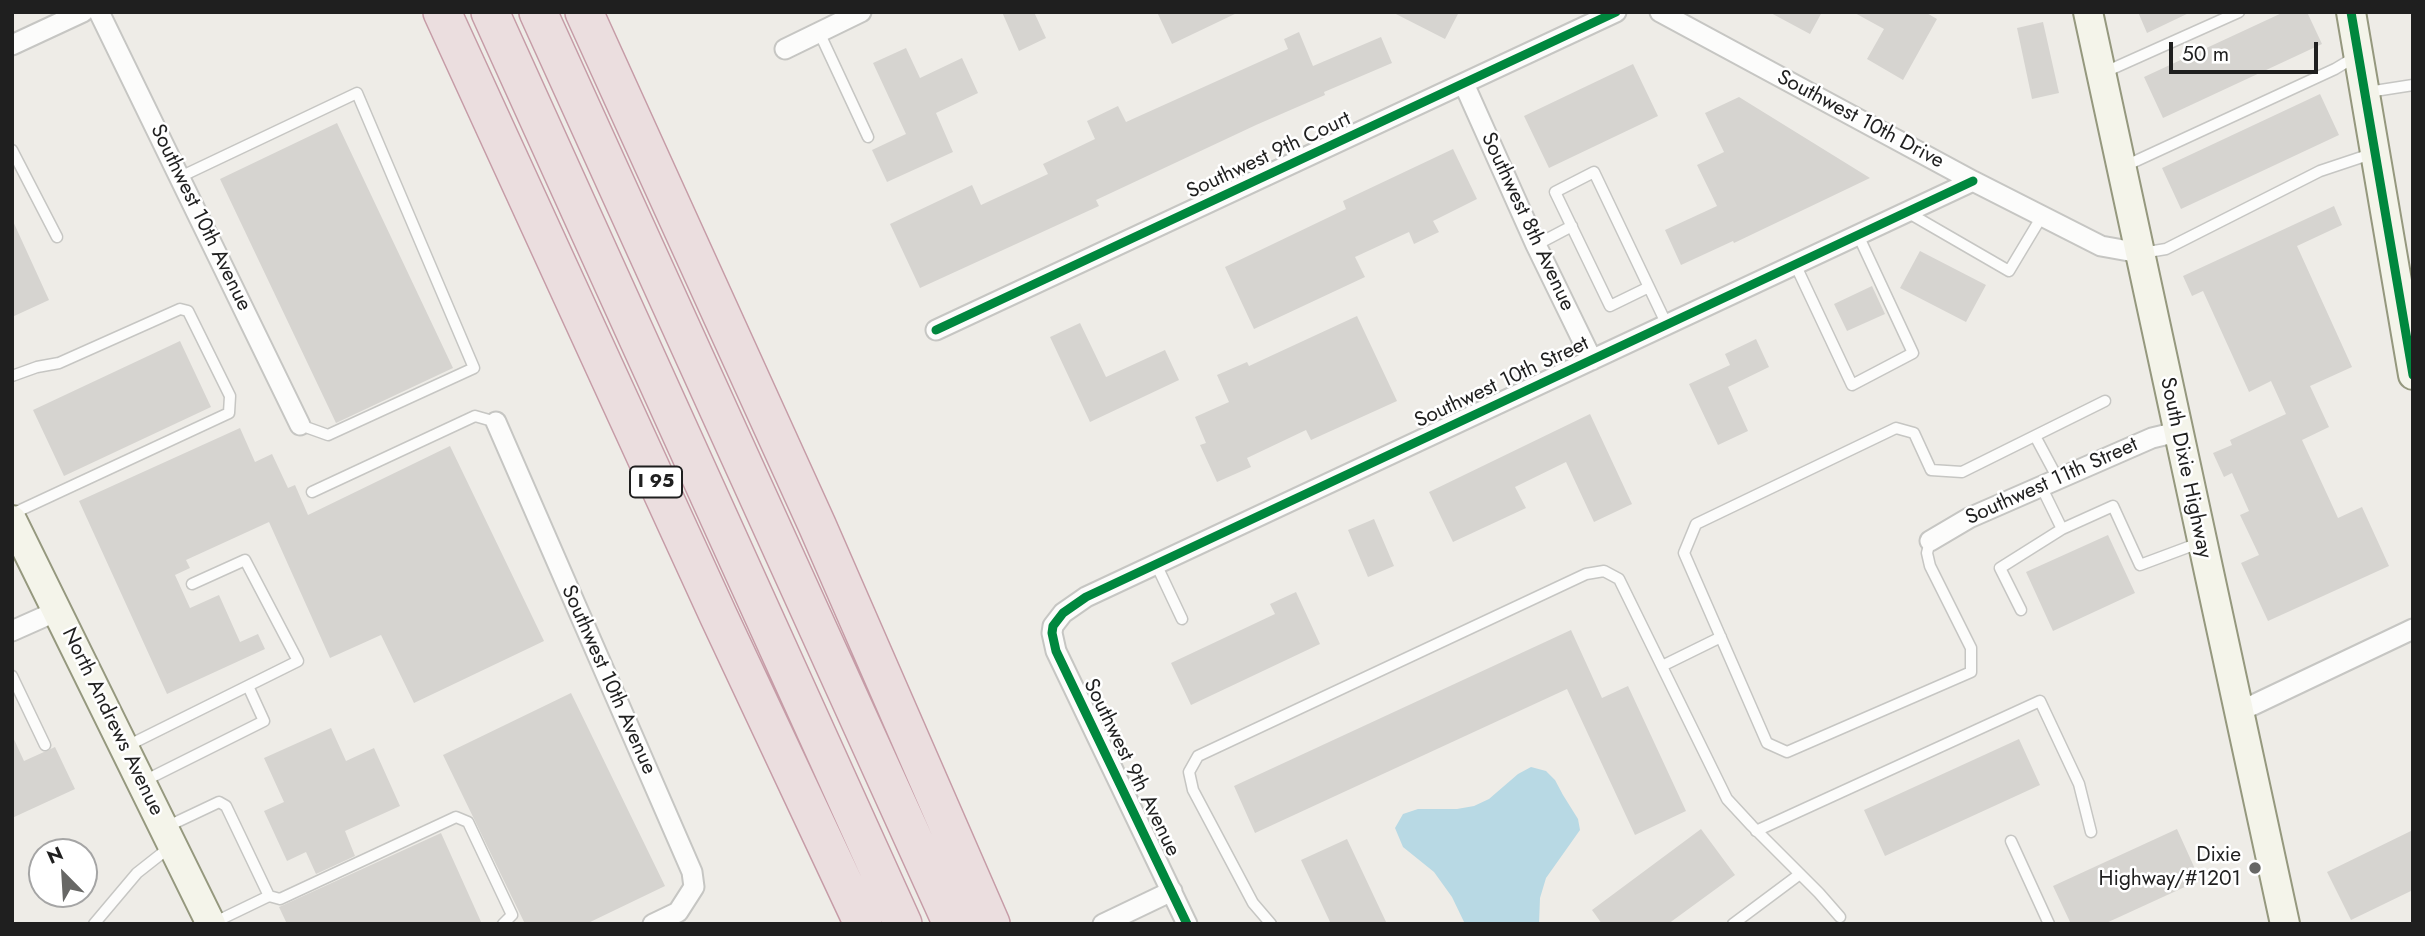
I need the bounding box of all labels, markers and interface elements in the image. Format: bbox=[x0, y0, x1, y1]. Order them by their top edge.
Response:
scale bar bbox=[2173, 28, 2322, 72]
text: 50 m bbox=[2182, 39, 2229, 69]
street label: Southwest 10th Drive bbox=[1772, 65, 1948, 175]
street label: Southwest 9th Court bbox=[1183, 107, 1355, 205]
street label: Southwest 10th Avenue bbox=[144, 121, 256, 315]
street label: Southwest 8th Avenue bbox=[1475, 129, 1579, 315]
street label: Southwest 10th Street bbox=[1411, 332, 1593, 434]
street label: South Dixie Highway bbox=[2154, 375, 2216, 561]
street label: Southwest 11th Street bbox=[1962, 433, 2142, 531]
road number: I 95 bbox=[630, 467, 682, 498]
street label: Southwest 10th Avenue bbox=[555, 582, 661, 778]
street label: North Andrews Avenue bbox=[56, 624, 168, 820]
street label: Southwest 9th Avenue bbox=[1077, 675, 1185, 861]
north arrow bbox=[28, 838, 98, 908]
text: N bbox=[43, 840, 67, 871]
place label: Dixie Highway/#1201 bbox=[2098, 843, 2241, 893]
marker: Dixie Highway/#1201 bbox=[2247, 860, 2263, 876]

